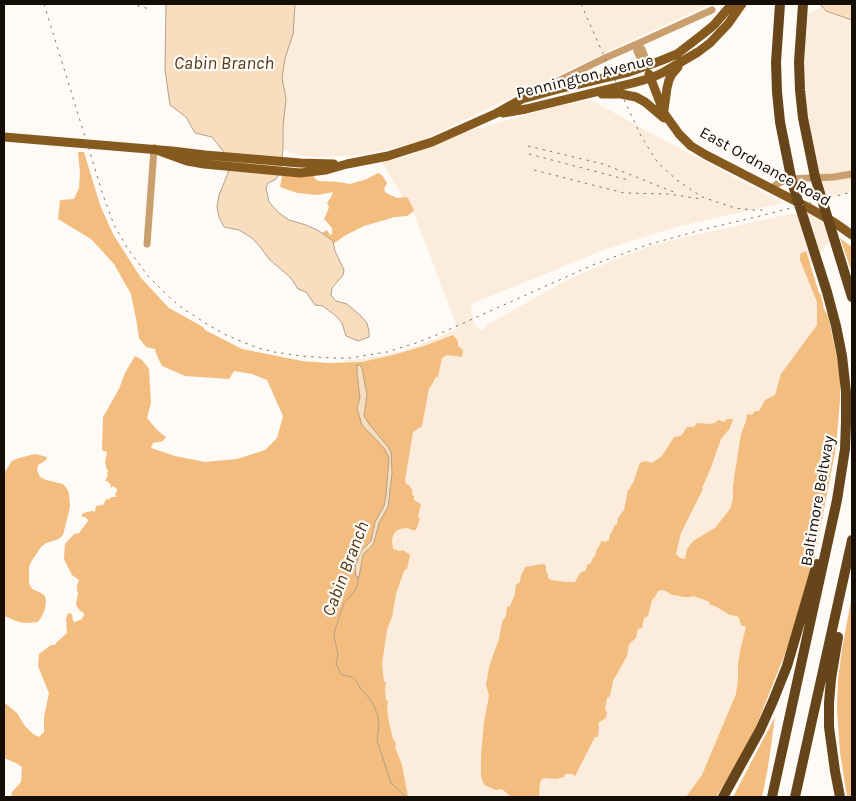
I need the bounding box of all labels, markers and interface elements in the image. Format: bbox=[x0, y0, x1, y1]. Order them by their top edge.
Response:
street label: Pennington Avenue bbox=[514, 51, 656, 103]
water label: Cabin Branch bbox=[174, 53, 274, 75]
street label: East Ordnance Road bbox=[696, 123, 834, 211]
street label: Baltimore Beltway bbox=[797, 434, 839, 568]
water label: Cabin Branch bbox=[318, 518, 374, 620]

